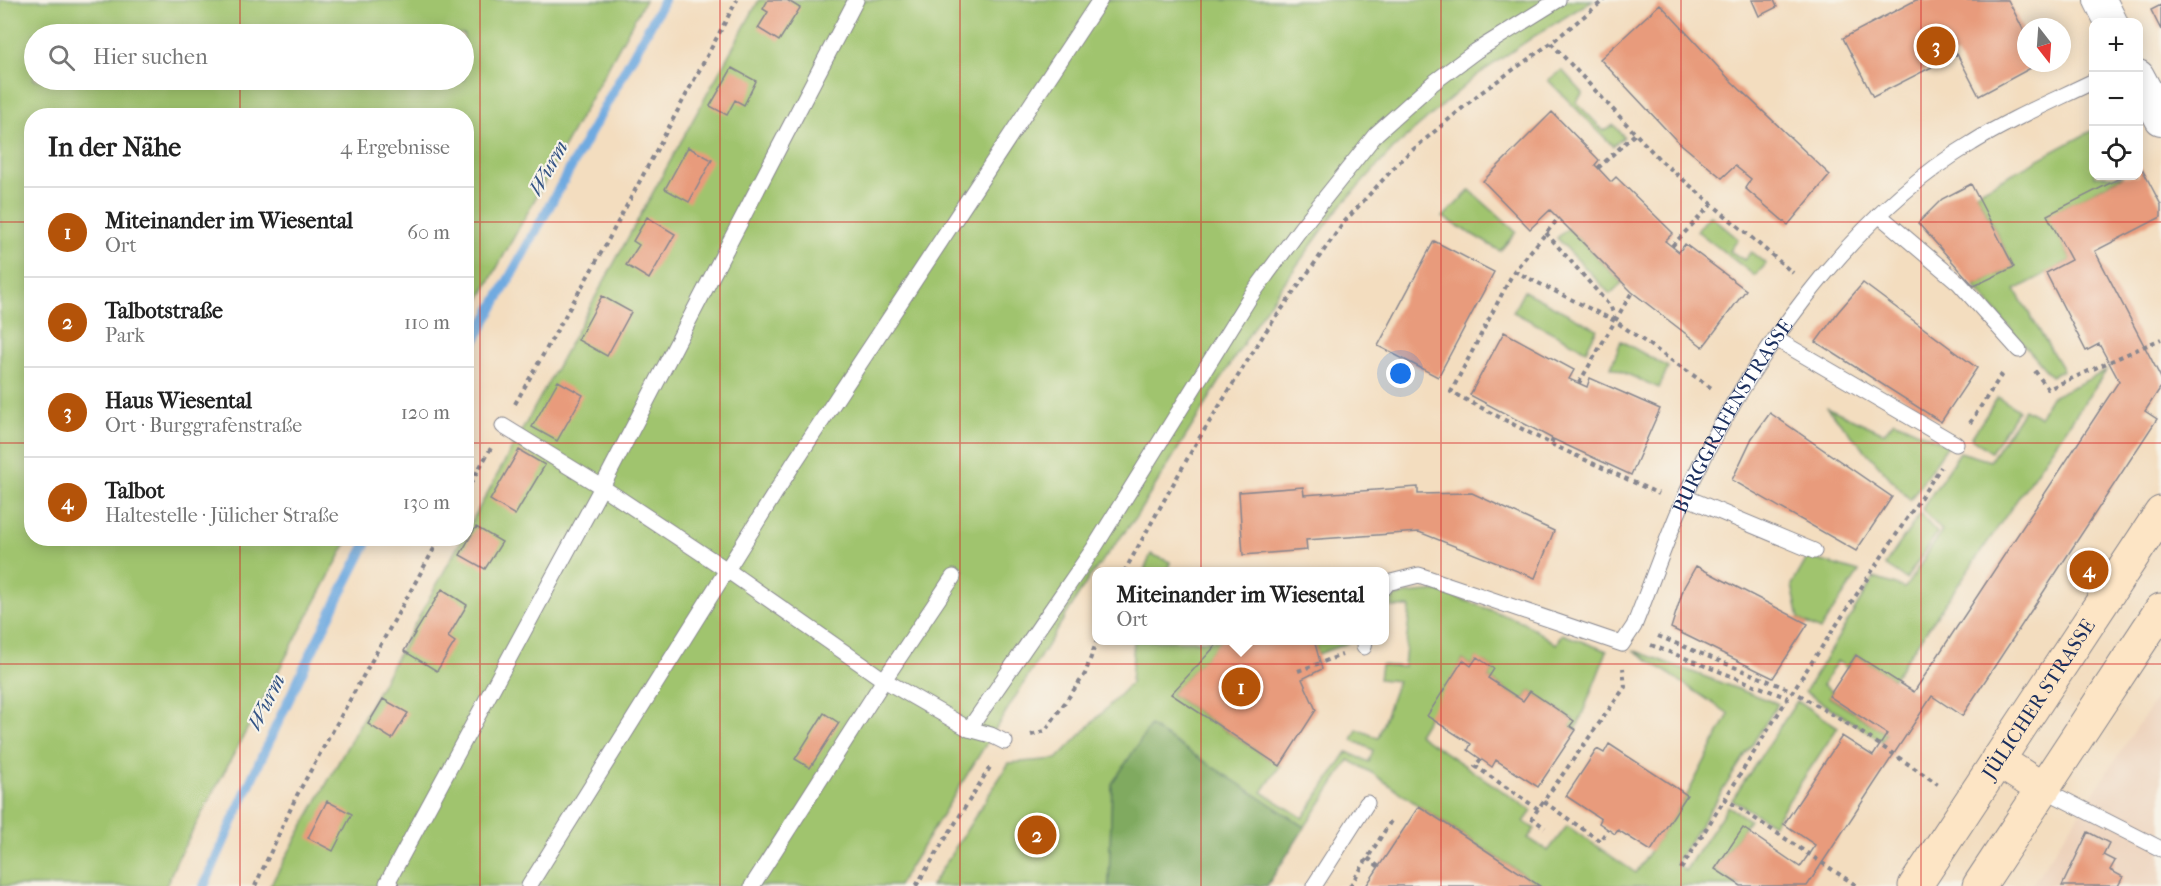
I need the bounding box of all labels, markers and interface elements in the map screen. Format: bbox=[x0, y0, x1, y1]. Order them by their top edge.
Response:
north arrow bbox=[2017, 18, 2071, 72]
map controls bbox=[2089, 18, 2143, 180]
button: + bbox=[2089, 18, 2143, 72]
search box bbox=[24, 24, 474, 90]
pin: 3 bbox=[1916, 24, 1956, 68]
icon: search bbox=[45, 41, 78, 74]
text: Hier suchen bbox=[93, 44, 208, 70]
button: − bbox=[2089, 72, 2143, 126]
button: locate bbox=[2089, 126, 2143, 180]
text: In der Nähe bbox=[48, 132, 181, 163]
text: 4 Ergebnisse bbox=[340, 136, 450, 159]
water label: Wurm bbox=[523, 136, 573, 200]
text: Miteinander im Wiesental bbox=[105, 208, 353, 234]
text: 1 bbox=[64, 221, 71, 244]
text: 60 m bbox=[407, 221, 450, 244]
text: Ort bbox=[105, 234, 137, 257]
text: Talbotstraße bbox=[105, 298, 223, 324]
text: 2 bbox=[62, 311, 73, 334]
text: 110 m bbox=[404, 311, 450, 334]
street label: BURGGRAFENSTRASSE bbox=[1668, 315, 1797, 517]
text: Park bbox=[105, 324, 145, 347]
your location bbox=[1386, 359, 1415, 388]
text: Haus Wiesental bbox=[105, 388, 252, 414]
text: 3 bbox=[63, 401, 72, 424]
text: 120 m bbox=[401, 401, 450, 424]
text: Ort · Burggrafenstraße bbox=[105, 414, 302, 437]
text: Talbot bbox=[105, 478, 165, 504]
text: 4 bbox=[62, 491, 73, 514]
text: 130 m bbox=[403, 491, 450, 514]
text: Haltestelle · Jülicher Straße bbox=[105, 504, 339, 527]
pin: 4 bbox=[2070, 548, 2108, 592]
popup bbox=[1092, 567, 1389, 645]
text: Miteinander im Wiesental bbox=[1116, 582, 1365, 608]
text: Ort bbox=[1116, 608, 1148, 631]
street label: JÜLICHER STRASSE bbox=[1976, 615, 2100, 785]
pin: 1 bbox=[1222, 664, 1260, 710]
water label: Wurm bbox=[242, 670, 290, 734]
pin: 2 bbox=[1018, 812, 1056, 858]

